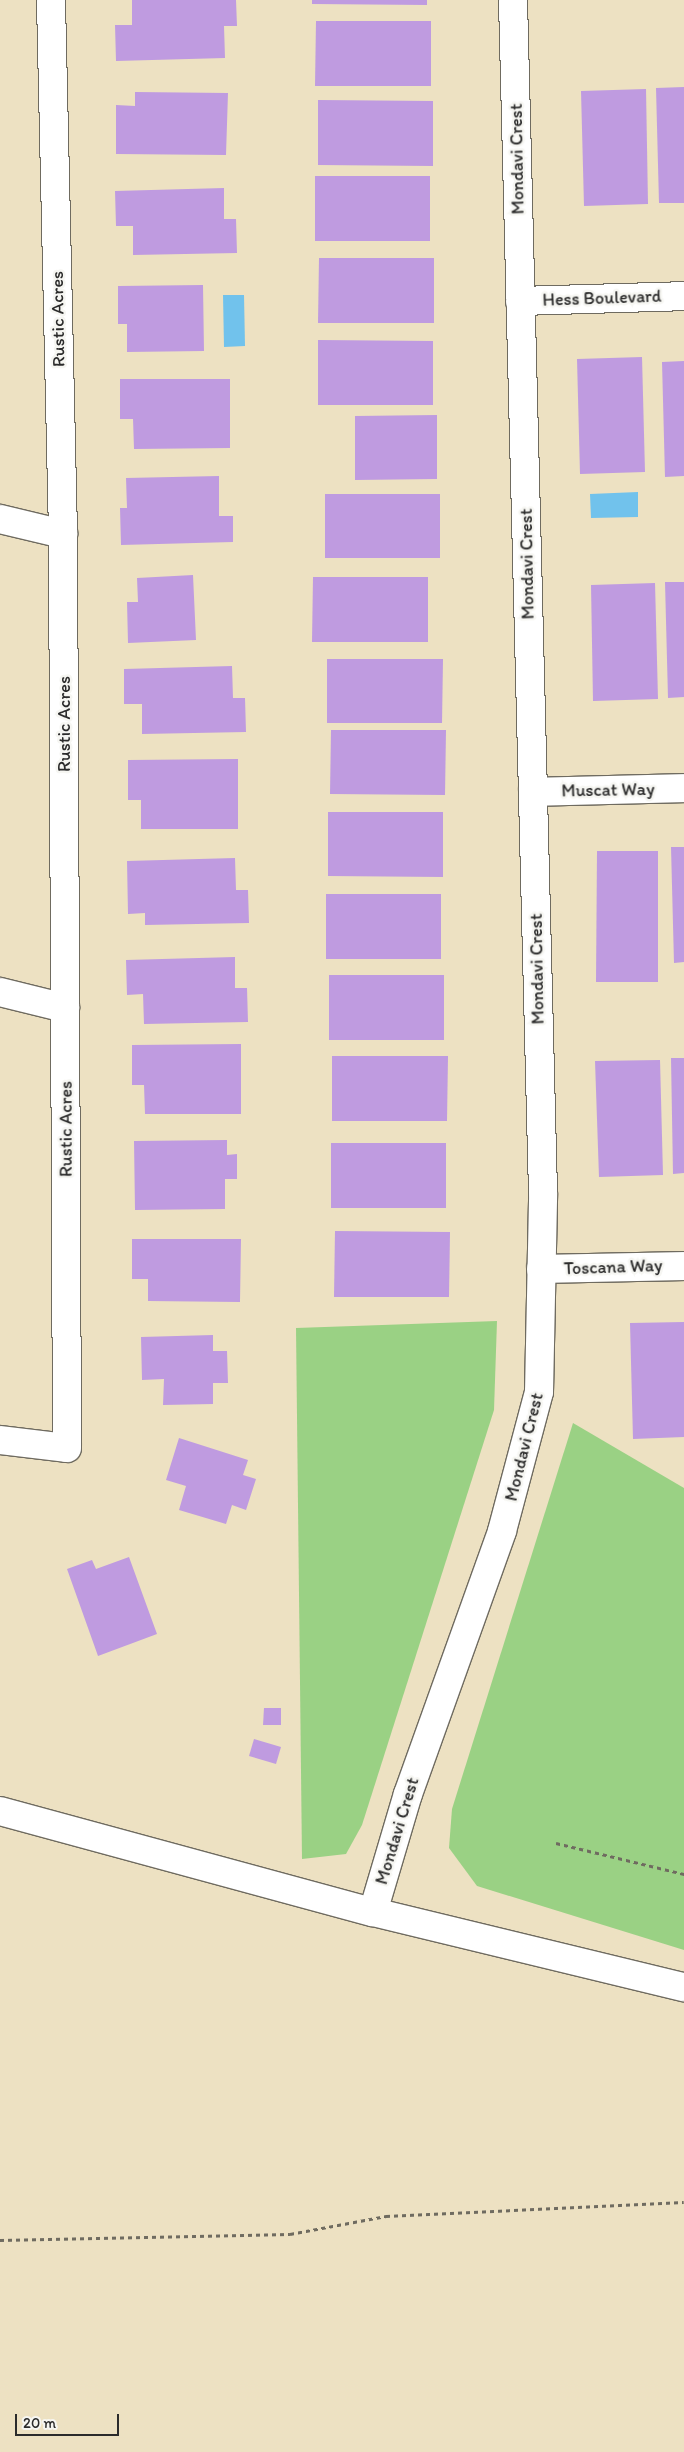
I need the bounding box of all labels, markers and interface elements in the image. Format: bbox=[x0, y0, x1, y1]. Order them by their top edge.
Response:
street label: Mondavi Crest bbox=[505, 103, 529, 215]
street label: Rustic Acres bbox=[46, 271, 70, 367]
street label: Hess Boulevard bbox=[541, 285, 663, 311]
street label: Mondavi Crest bbox=[515, 508, 539, 620]
street label: Rustic Acres bbox=[53, 676, 75, 772]
street label: Muscat Way bbox=[562, 778, 654, 802]
street label: Mondavi Crest bbox=[525, 913, 549, 1025]
street label: Rustic Acres bbox=[55, 1081, 77, 1177]
street label: Toscana Way bbox=[563, 1254, 663, 1280]
street label: Mondavi Crest bbox=[500, 1391, 548, 1503]
street label: Mondavi Crest bbox=[370, 1775, 424, 1887]
scale bar bbox=[18, 2404, 121, 2436]
text: 20 m bbox=[23, 2414, 56, 2432]

